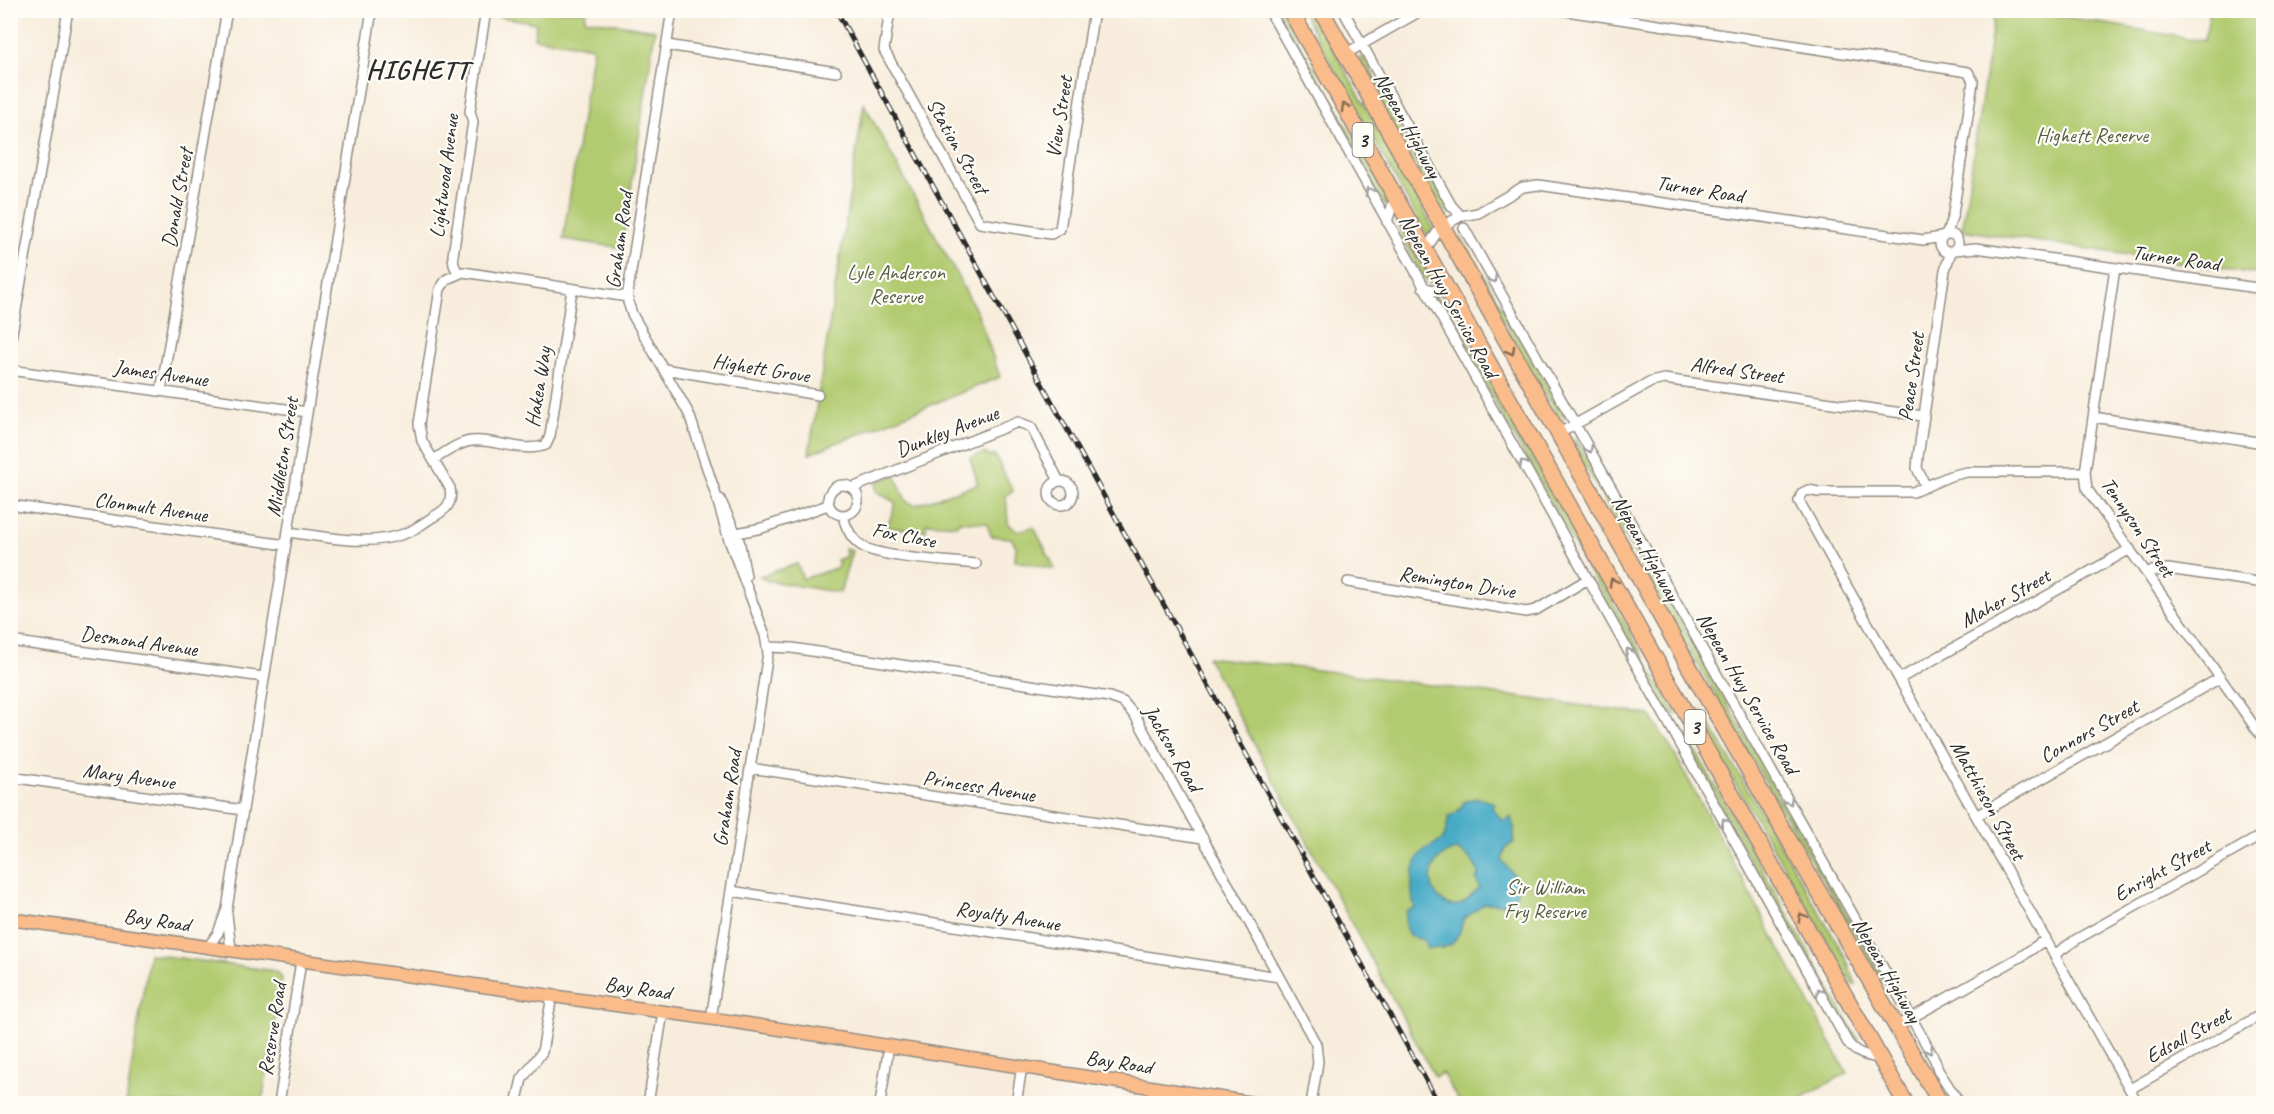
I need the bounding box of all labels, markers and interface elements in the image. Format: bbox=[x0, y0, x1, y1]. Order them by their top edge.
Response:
district label: HIGHETT bbox=[366, 52, 474, 86]
street label: Nepean Highway bbox=[1368, 67, 1449, 184]
street label: View Street bbox=[1040, 72, 1079, 160]
street label: Station Street bbox=[921, 94, 996, 201]
one-way arrow bbox=[1341, 103, 1352, 114]
street label: Lightwood Avenue bbox=[424, 112, 465, 239]
park label: Highett Reserve bbox=[2036, 122, 2149, 148]
road number: 3 bbox=[1352, 123, 1374, 157]
street label: Donald Street bbox=[155, 143, 199, 250]
street label: Turner Road bbox=[1655, 169, 1749, 209]
street label: Graham Road bbox=[599, 186, 639, 290]
one-way arrow bbox=[1365, 187, 1376, 197]
street label: Nepean Hwy Service Road bbox=[1393, 210, 1506, 385]
street label: Turner Road bbox=[2131, 239, 2225, 278]
park label: Lyle Anderson Reserve bbox=[847, 259, 945, 309]
one-way arrow bbox=[1486, 273, 1497, 283]
street label: Peace Street bbox=[1892, 329, 1930, 423]
street label: Hakea Way bbox=[519, 343, 557, 429]
one-way arrow bbox=[1504, 345, 1515, 355]
street label: Highett Grove bbox=[711, 348, 813, 389]
street label: Alfred Street bbox=[1689, 351, 1787, 390]
street label: James Avenue bbox=[111, 353, 211, 393]
street label: Middleton Street bbox=[260, 394, 305, 518]
street label: Dunkley Avenue bbox=[892, 399, 1003, 462]
one-way arrow bbox=[1582, 442, 1593, 453]
one-way arrow bbox=[1519, 460, 1530, 470]
street label: Tennyson Street bbox=[2095, 472, 2182, 584]
street label: Clonmult Avenue bbox=[93, 486, 210, 528]
street label: Nepean Highway bbox=[1606, 490, 1687, 607]
street label: Fox Close bbox=[870, 516, 939, 554]
street label: Remington Drive bbox=[1397, 560, 1518, 604]
street label: Maher Street bbox=[1955, 562, 2056, 633]
one-way arrow bbox=[1609, 578, 1620, 588]
street label: Nepean Hwy Service Road bbox=[1691, 608, 1807, 782]
street label: Desmond Avenue bbox=[79, 620, 200, 662]
one-way arrow bbox=[1625, 648, 1636, 658]
street label: Connors Street bbox=[2035, 692, 2145, 769]
street label: Jackson Road bbox=[1137, 699, 1210, 799]
road number: 3 bbox=[1684, 710, 1706, 744]
street label: Matthieson Street bbox=[1944, 736, 2033, 866]
street label: Graham Road bbox=[707, 744, 748, 848]
street label: Mary Avenue bbox=[81, 757, 179, 796]
street label: Princess Avenue bbox=[921, 764, 1038, 808]
one-way arrow bbox=[1781, 795, 1793, 805]
one-way arrow bbox=[1720, 818, 1732, 828]
street label: Enright Street bbox=[2109, 832, 2217, 907]
park label: Sir William Fry Reserve bbox=[1504, 874, 1587, 924]
street label: Royalty Avenue bbox=[954, 895, 1063, 937]
street label: Bay Road bbox=[122, 902, 196, 938]
one-way arrow bbox=[1797, 913, 1809, 923]
street label: Nepean Highway bbox=[1846, 913, 1928, 1029]
street label: Bay Road bbox=[603, 970, 677, 1006]
street label: Reserve Road bbox=[252, 977, 293, 1077]
one-way arrow bbox=[1816, 987, 1827, 998]
street label: Edsall Street bbox=[2141, 1000, 2237, 1069]
street label: Bay Road bbox=[1084, 1044, 1158, 1081]
one-way arrow bbox=[1922, 1044, 1933, 1054]

